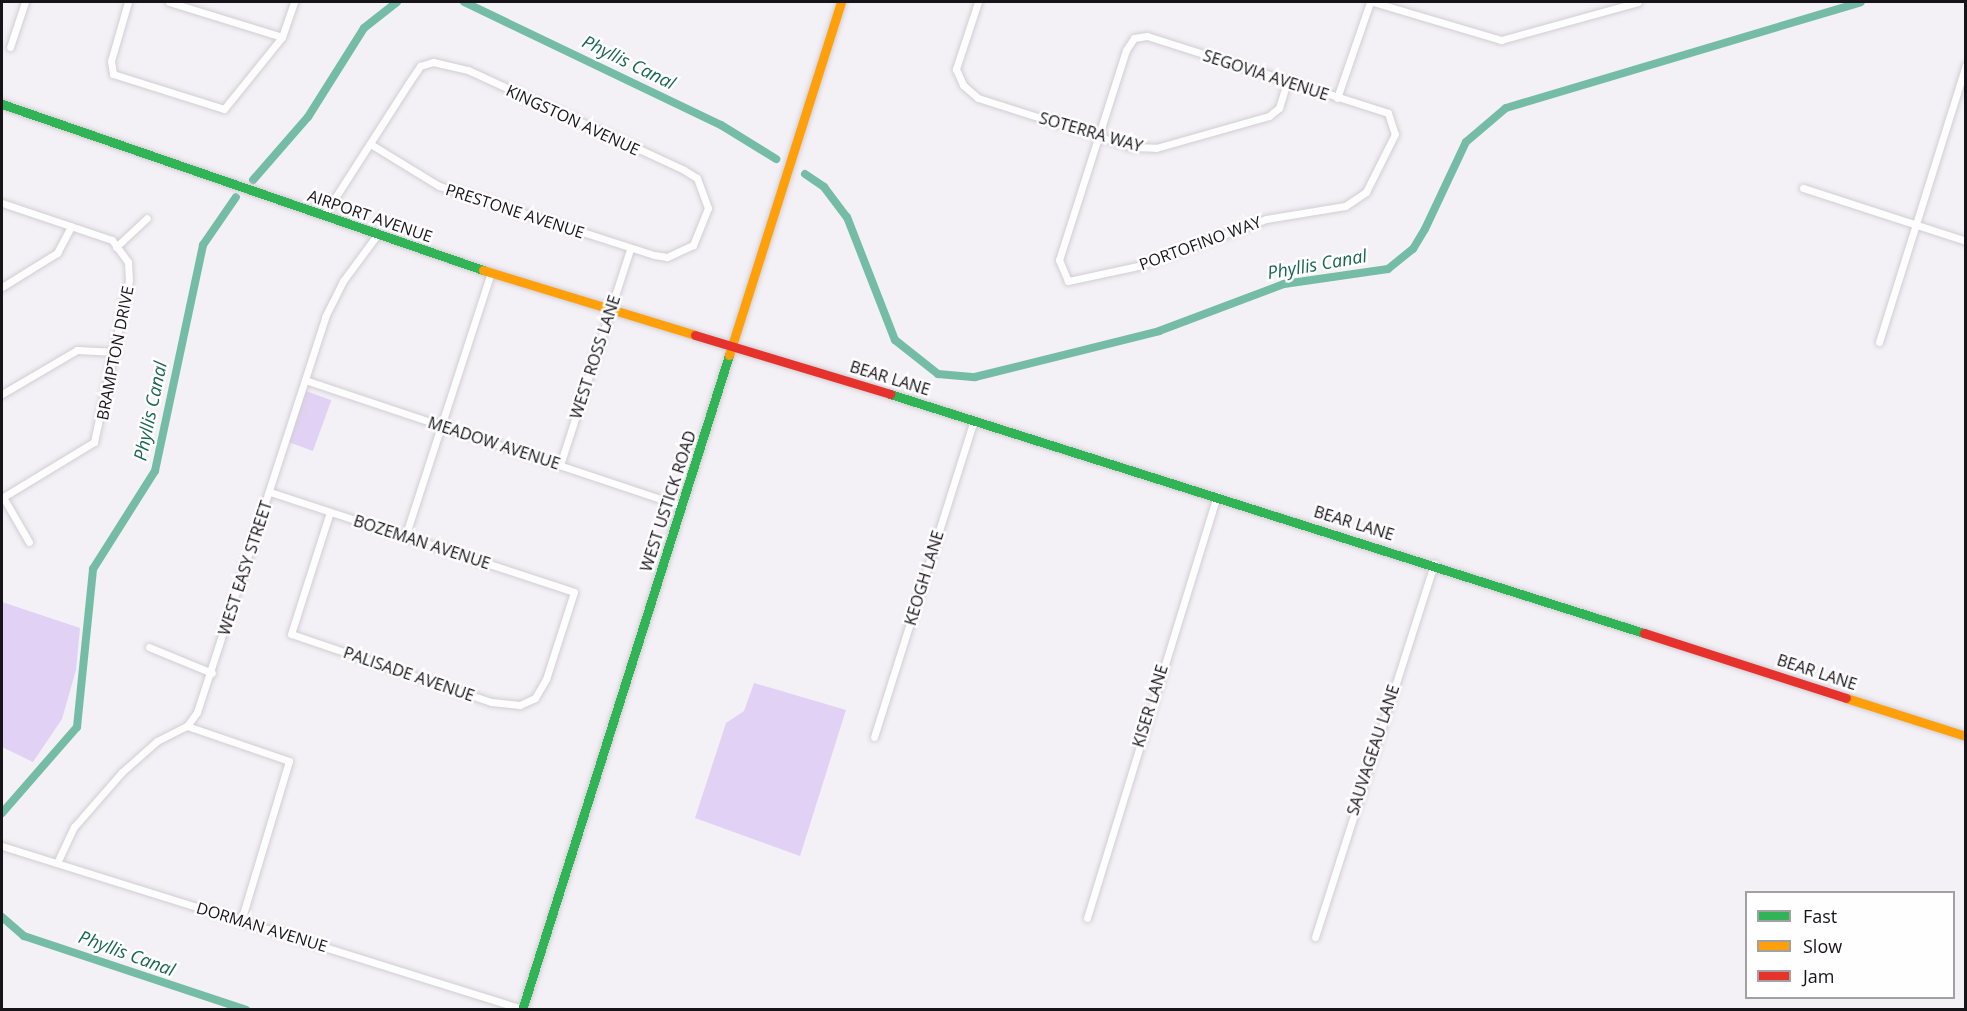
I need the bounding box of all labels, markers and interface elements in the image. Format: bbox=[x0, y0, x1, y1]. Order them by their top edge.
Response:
water label: Phyllis Canal bbox=[579, 30, 679, 94]
street label: SEGOVIA AVENUE bbox=[1201, 46, 1331, 104]
street label: KINGSTON AVENUE bbox=[503, 81, 643, 159]
street label: SOTERRA WAY bbox=[1037, 108, 1145, 156]
street label: PRESTONE AVENUE bbox=[443, 180, 587, 242]
street label: AIRPORT AVENUE bbox=[305, 186, 435, 246]
street label: PORTOFINO WAY bbox=[1136, 212, 1264, 274]
water label: Phyllis Canal bbox=[1266, 245, 1368, 283]
street label: BRAMPTON DRIVE bbox=[93, 284, 137, 422]
street label: WEST ROSS LANE bbox=[566, 293, 624, 421]
street label: BEAR LANE bbox=[848, 357, 932, 399]
water label: Phyllis Canal bbox=[129, 359, 171, 463]
street label: MEADOW AVENUE bbox=[426, 413, 562, 473]
street label: WEST USTICK ROAD bbox=[636, 428, 700, 574]
street label: WEST EASY STREET bbox=[214, 498, 276, 638]
street label: BEAR LANE bbox=[1312, 502, 1396, 544]
street label: BOZEMAN AVENUE bbox=[351, 511, 493, 573]
street label: KEOGH LANE bbox=[900, 528, 948, 628]
street label: PALISADE AVENUE bbox=[341, 643, 477, 705]
street label: BEAR LANE bbox=[1775, 650, 1859, 694]
street label: KISER LANE bbox=[1128, 662, 1172, 750]
street label: SAUVAGEAU LANE bbox=[1343, 682, 1403, 818]
legend bbox=[1745, 891, 1955, 999]
street label: DORMAN AVENUE bbox=[194, 898, 330, 956]
text: Fast bbox=[1803, 904, 1837, 928]
water label: Phyllis Canal bbox=[76, 926, 178, 980]
text: Slow bbox=[1803, 934, 1842, 958]
text: Jam bbox=[1803, 964, 1835, 988]

